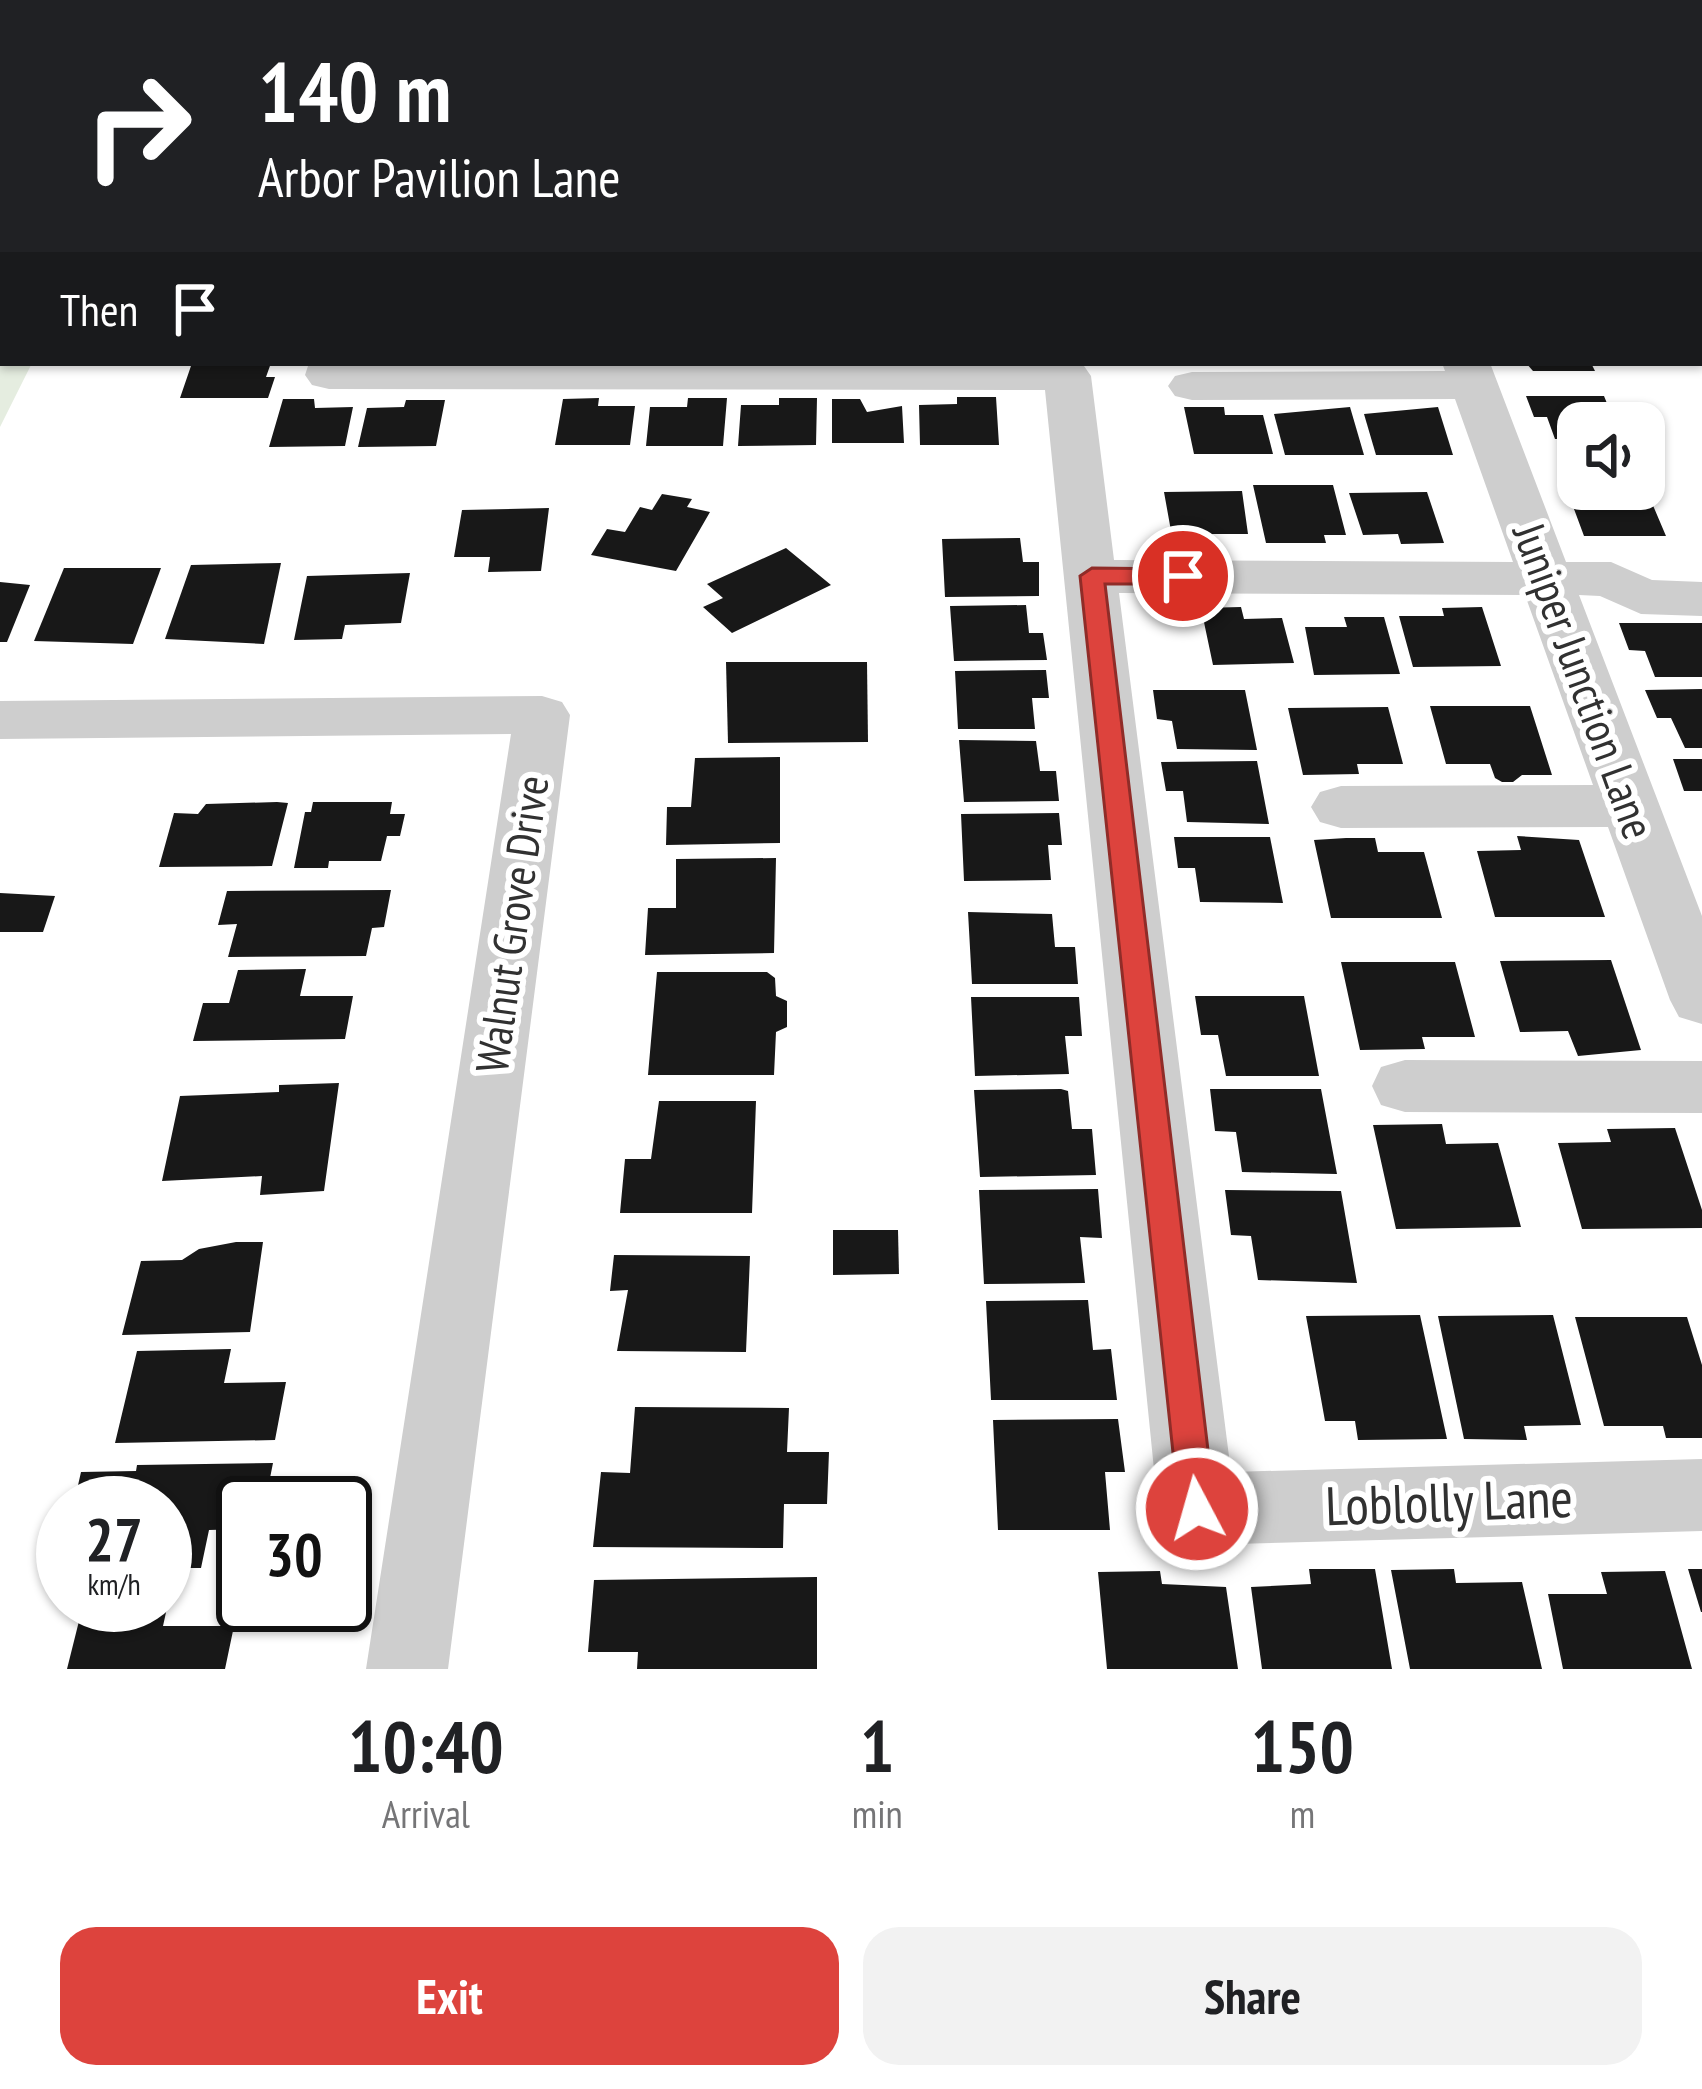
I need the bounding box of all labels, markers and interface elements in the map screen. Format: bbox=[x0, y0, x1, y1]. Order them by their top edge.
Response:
text: 140 m bbox=[258, 36, 451, 145]
icon: right bbox=[60, 48, 216, 204]
text: Arbor Pavilion Lane bbox=[258, 142, 621, 212]
icon: arrive bbox=[162, 276, 228, 342]
text: Then bbox=[60, 280, 138, 338]
map controls bbox=[1557, 402, 1665, 510]
button: sound bbox=[1557, 402, 1665, 510]
street label: Juniper Junction Lane bbox=[1500, 513, 1669, 846]
pin bbox=[1132, 525, 1234, 627]
icon: arrive bbox=[1150, 543, 1216, 609]
street label: Walnut Grove Drive bbox=[461, 772, 561, 1076]
position arrow bbox=[1134, 1446, 1260, 1572]
street label: Loblolly Lane bbox=[1324, 1462, 1574, 1540]
speed limit sign: 30 bbox=[216, 1476, 372, 1632]
text: 27 bbox=[85, 1500, 143, 1578]
text: km/h bbox=[87, 1564, 141, 1603]
text: 10:40 bbox=[348, 1699, 504, 1792]
text: 1 bbox=[860, 1699, 894, 1792]
text: 150 bbox=[1251, 1699, 1354, 1792]
text: Arrival bbox=[382, 1788, 470, 1839]
text: min bbox=[852, 1788, 903, 1839]
text: m bbox=[1290, 1788, 1315, 1839]
button: Exit bbox=[60, 1927, 839, 2065]
button: Share bbox=[863, 1927, 1642, 2065]

